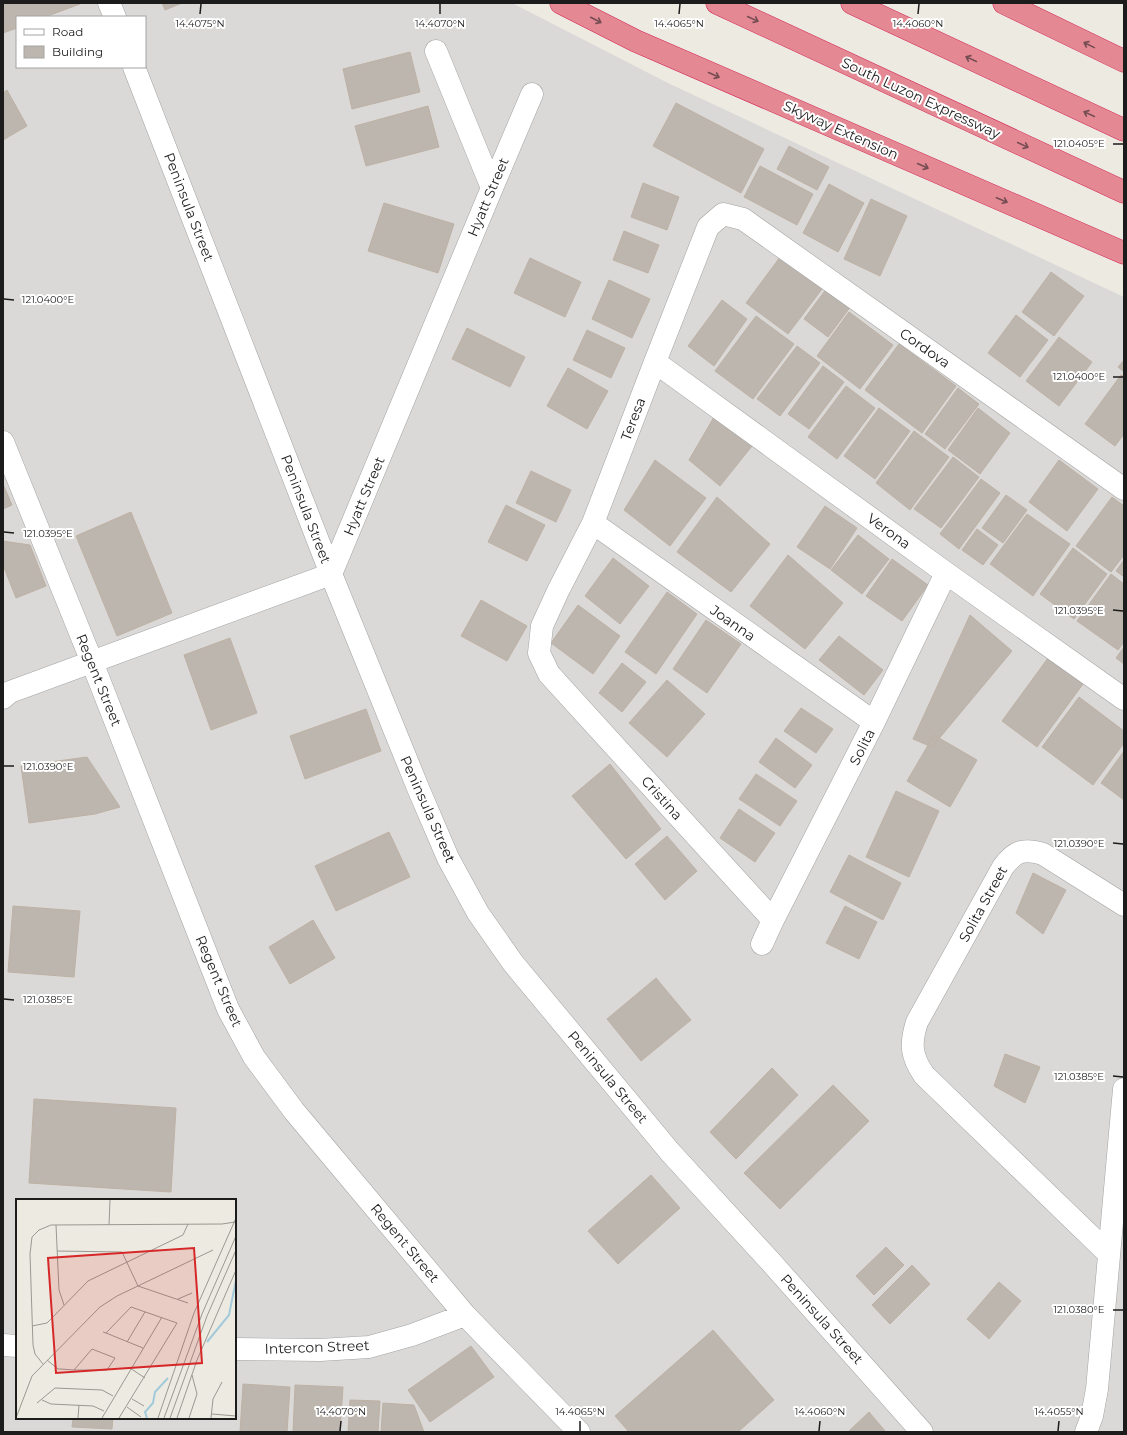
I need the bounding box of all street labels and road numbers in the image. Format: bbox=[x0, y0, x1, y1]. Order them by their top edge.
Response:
street label: South Luzon Expressway bbox=[839, 53, 1004, 143]
street label: Skyway Extension bbox=[781, 97, 901, 163]
street label: Peninsula Street bbox=[160, 150, 218, 264]
street label: Hyatt Street bbox=[463, 154, 513, 239]
street label: Cordova bbox=[896, 324, 954, 372]
street label: Teresa bbox=[617, 395, 649, 443]
street label: Peninsula Street bbox=[277, 452, 335, 566]
street label: Hyatt Street bbox=[339, 453, 389, 538]
street label: Verona bbox=[864, 509, 914, 553]
street label: Joanna bbox=[706, 600, 759, 645]
street label: Regent Street bbox=[72, 631, 126, 729]
street label: Solita bbox=[845, 726, 879, 768]
street label: Peninsula Street bbox=[396, 753, 460, 866]
street label: Cristina bbox=[638, 772, 686, 824]
street label: Solita Street bbox=[955, 862, 1011, 945]
street label: Regent Street bbox=[192, 932, 247, 1030]
street label: Peninsula Street bbox=[564, 1027, 652, 1127]
street label: Regent Street bbox=[367, 1200, 444, 1286]
street label: Peninsula Street bbox=[777, 1270, 867, 1368]
street label: Intercon Street bbox=[264, 1336, 370, 1358]

